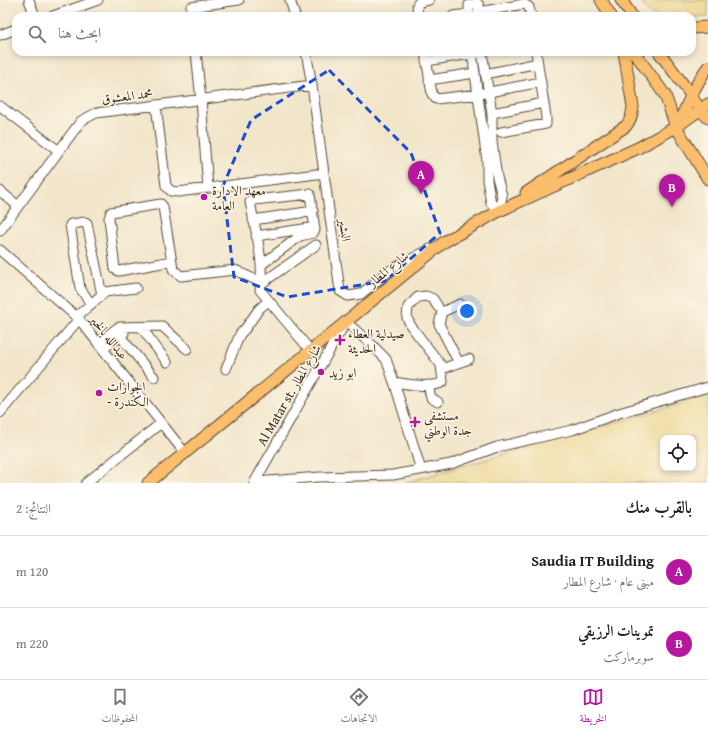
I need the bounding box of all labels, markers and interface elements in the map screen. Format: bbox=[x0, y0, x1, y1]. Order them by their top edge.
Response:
search box bbox=[12, 12, 696, 56]
text: ابحث هنا bbox=[58, 22, 101, 43]
icon: search bbox=[26, 23, 48, 45]
street label: محمد المعشوق bbox=[100, 83, 154, 109]
pin: A bbox=[408, 161, 434, 194]
pin: B bbox=[659, 174, 685, 207]
place label: معهد الادارة العامة bbox=[212, 181, 266, 215]
marker: معهد الادارة العامة bbox=[199, 192, 209, 202]
street label: البشير bbox=[334, 215, 356, 243]
street label: شارع المطار bbox=[362, 246, 414, 294]
your location bbox=[457, 301, 477, 321]
street label: عبدالله بالخير bbox=[84, 309, 133, 364]
place label: صيدلية العطاء الحديثة bbox=[348, 324, 405, 358]
marker: صيدلية العطاء الحديثة bbox=[335, 335, 345, 345]
street label: Al Matar st. شارع المطار bbox=[252, 341, 327, 450]
place label: ابو زيد bbox=[329, 363, 357, 382]
marker: ابو زيد bbox=[316, 367, 326, 377]
place label: الجوازات - الكندرة bbox=[107, 377, 149, 411]
marker: الجوازات - الكندرة bbox=[94, 388, 104, 398]
place label: مستشفى جدة الوطني bbox=[424, 406, 472, 442]
marker: مستشفى جدة الوطني bbox=[409, 416, 421, 428]
map controls bbox=[660, 435, 696, 471]
button: locate bbox=[660, 435, 696, 471]
text: بالقرب منك bbox=[625, 494, 692, 519]
text: النتائج: 2 bbox=[16, 499, 51, 518]
text: Saudia IT Building bbox=[531, 550, 654, 571]
text: 120 m bbox=[16, 562, 48, 581]
text: A bbox=[675, 562, 683, 581]
text: مبنى عام · شارع المطار bbox=[563, 572, 654, 591]
text: تموينات الرزيقي bbox=[578, 620, 654, 641]
text: 220 m bbox=[16, 634, 48, 653]
text: B bbox=[675, 634, 683, 653]
text: سوبرماركت bbox=[604, 647, 654, 666]
tab: المحفوظات bbox=[101, 686, 138, 729]
tab: الاتجاهات bbox=[340, 686, 377, 729]
tab: الخريطة bbox=[580, 686, 607, 729]

